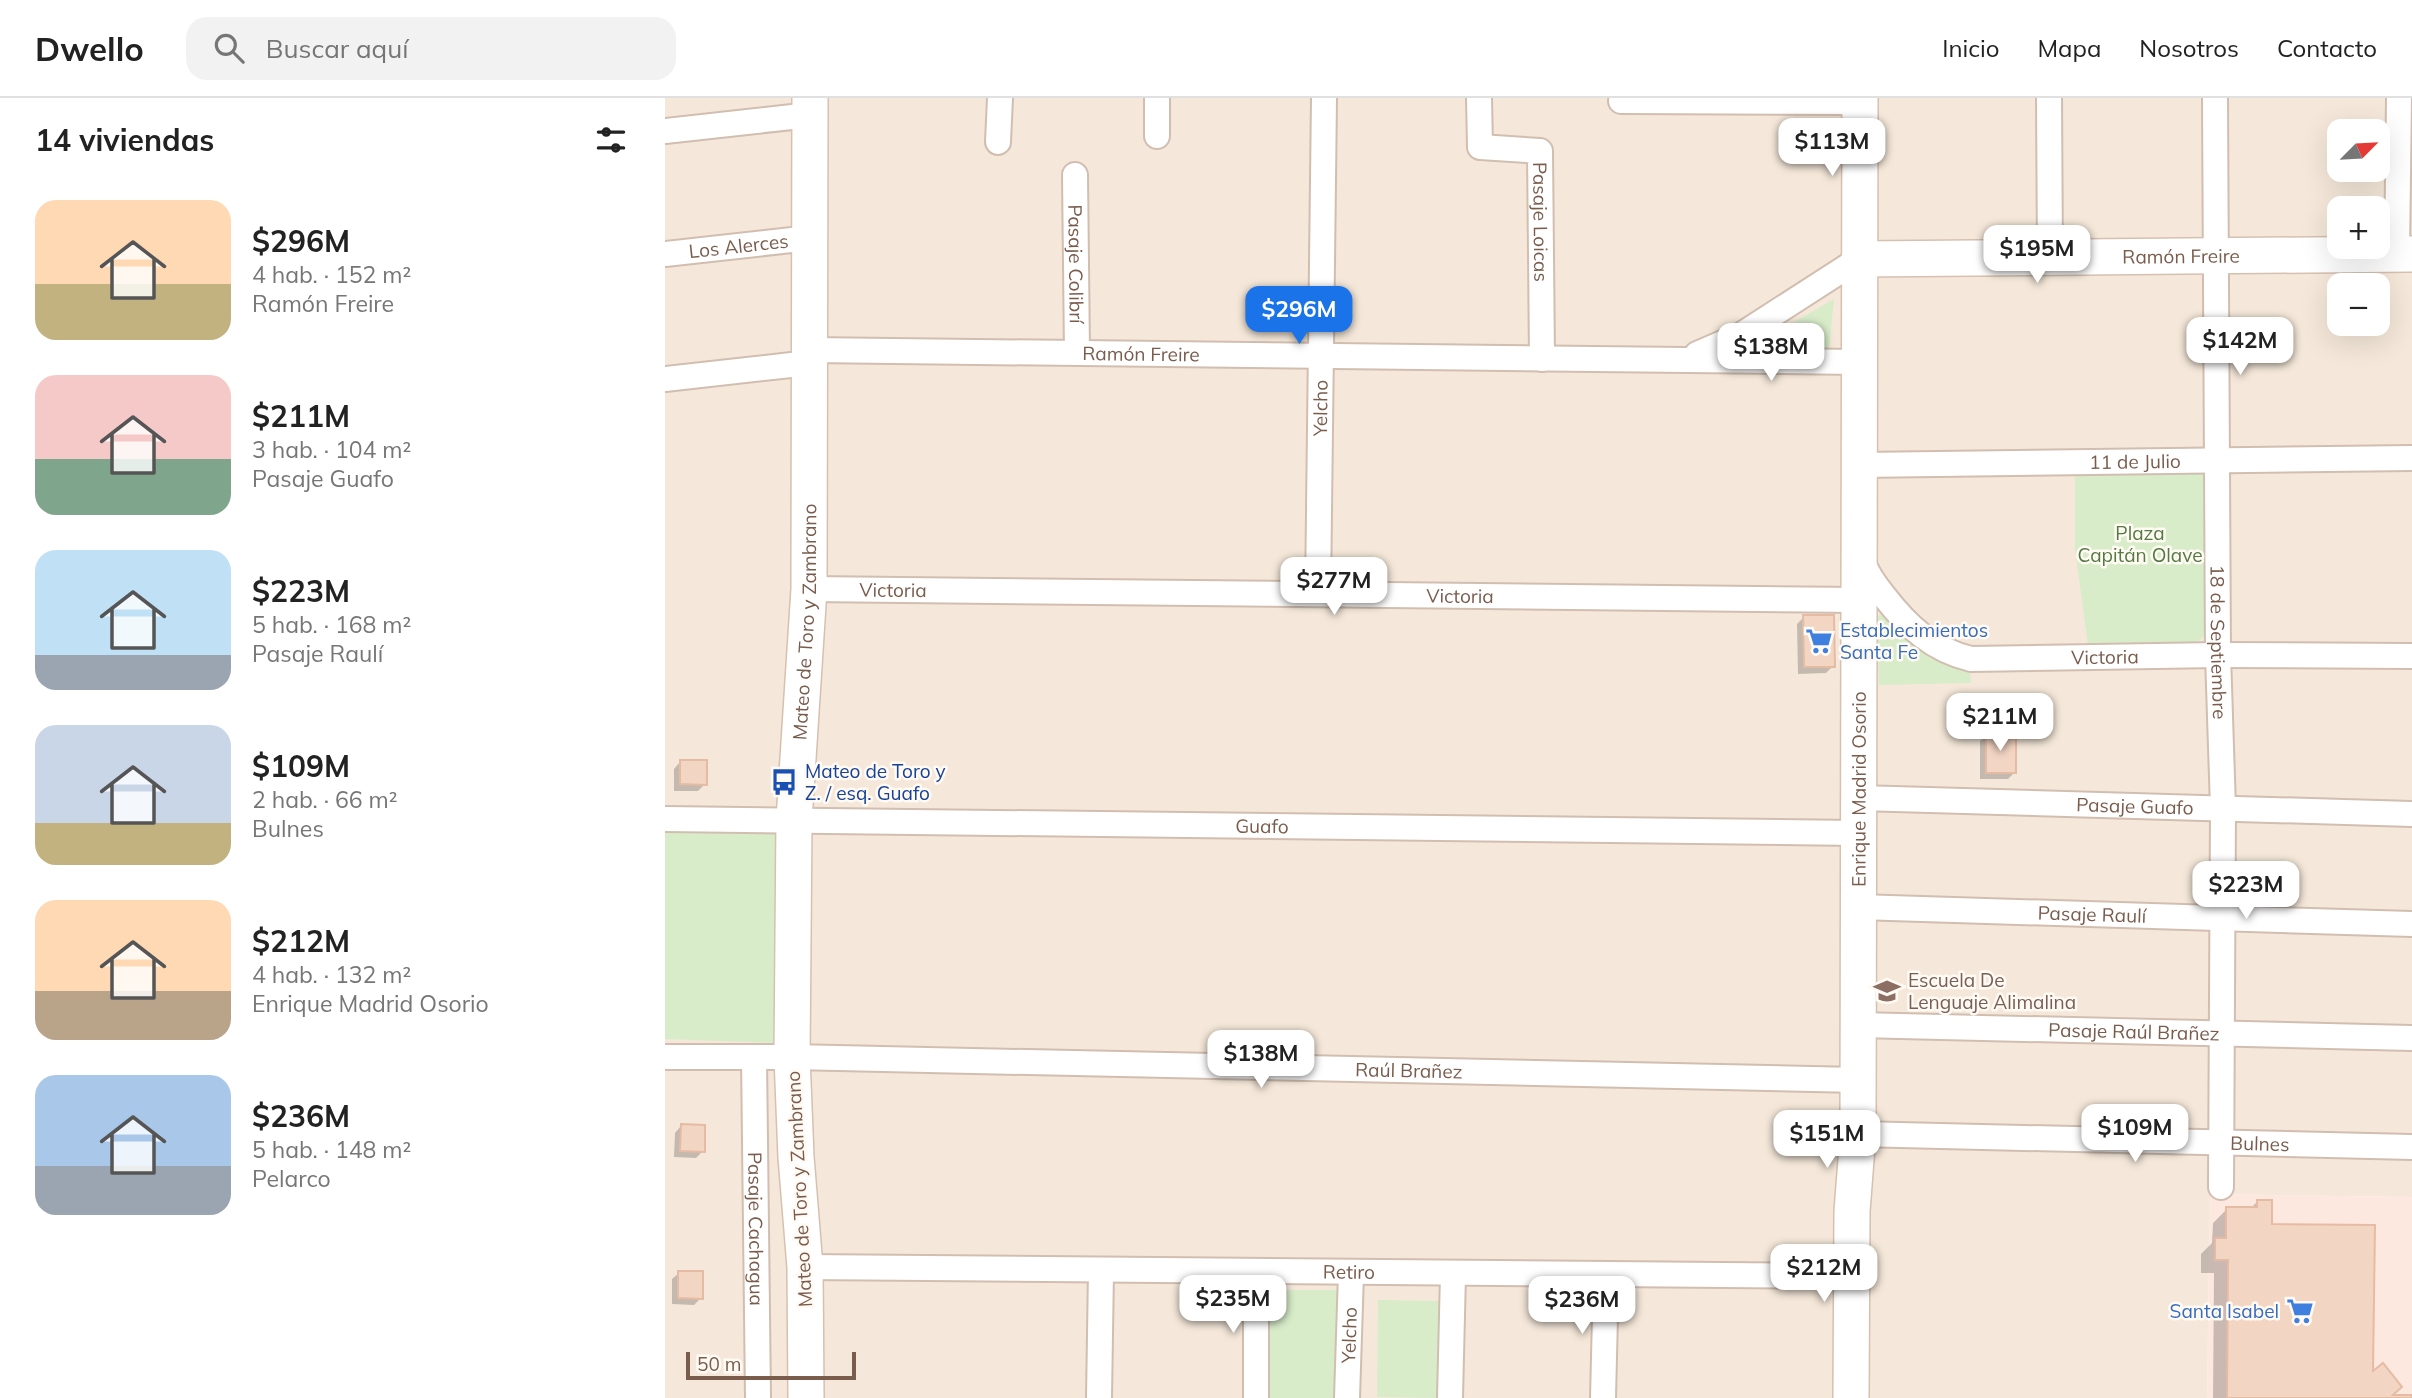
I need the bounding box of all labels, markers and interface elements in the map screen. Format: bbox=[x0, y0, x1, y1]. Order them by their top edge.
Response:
search box bbox=[186, 17, 676, 80]
text: Dwello bbox=[35, 28, 144, 69]
icon: search bbox=[210, 29, 248, 67]
text: Buscar aquí bbox=[266, 32, 408, 65]
text: Inicio bbox=[1942, 33, 1999, 63]
text: Mapa bbox=[2037, 33, 2101, 63]
text: Nosotros bbox=[2139, 33, 2239, 63]
text: Contacto bbox=[2277, 33, 2377, 63]
pin: $113M bbox=[1783, 118, 1881, 178]
north arrow bbox=[2327, 119, 2391, 182]
map controls bbox=[2327, 119, 2390, 336]
text: 14 viviendas bbox=[35, 121, 214, 159]
icon: filters bbox=[592, 121, 630, 159]
text: $113M bbox=[1794, 126, 1870, 155]
street label: Pasaje Loicas bbox=[1528, 162, 1553, 282]
button: + bbox=[2327, 196, 2390, 259]
street label: Pasaje Colibrí bbox=[1063, 204, 1089, 325]
text: $296M bbox=[252, 222, 350, 260]
pin: $195M bbox=[1988, 226, 2086, 285]
icon: home bbox=[91, 228, 175, 312]
street label: Los Alerces bbox=[687, 228, 790, 263]
text: $195M bbox=[1999, 233, 2075, 262]
street label: Ramón Freire bbox=[2122, 244, 2240, 269]
text: 4 hab. · 152 m² bbox=[252, 260, 411, 289]
button: − bbox=[2327, 273, 2390, 336]
pin: $296M bbox=[1250, 286, 1348, 346]
text: Ramón Freire bbox=[252, 289, 394, 318]
text: $296M bbox=[1261, 294, 1337, 323]
pin: $142M bbox=[2191, 317, 2289, 377]
pin: $138M bbox=[1722, 324, 1820, 383]
text: $142M bbox=[2202, 325, 2278, 354]
text: $138M bbox=[1733, 331, 1809, 360]
street label: Ramón Freire bbox=[1082, 341, 1200, 366]
street label: Yelcho bbox=[1308, 380, 1333, 437]
text: $211M bbox=[252, 397, 350, 435]
icon: home bbox=[91, 403, 175, 487]
text: 3 hab. · 104 m² bbox=[252, 435, 411, 464]
street label: 11 de Julio bbox=[2089, 449, 2181, 474]
text: Pasaje Guafo bbox=[252, 464, 394, 493]
street label: Mateo de Toro y Zambrano bbox=[787, 504, 821, 741]
park label: Plaza Capitán Olave bbox=[2078, 521, 2202, 567]
pin: $277M bbox=[1285, 558, 1383, 617]
text: $277M bbox=[1296, 565, 1372, 594]
street label: 18 de Septiembre bbox=[2206, 565, 2232, 720]
text: $223M bbox=[252, 572, 350, 610]
icon: home bbox=[91, 578, 175, 662]
street label: Victoria bbox=[859, 578, 927, 602]
street label: Victoria bbox=[1426, 583, 1494, 608]
text: 5 hab. · 168 m² bbox=[252, 610, 411, 639]
place label: Establecimientos Santa Fe bbox=[1840, 618, 1988, 664]
supermarket icon: Establecimientos Santa Fe bbox=[1804, 626, 1834, 656]
text: Pasaje Raulí bbox=[252, 639, 383, 668]
street label: Victoria bbox=[2071, 644, 2139, 669]
street label: Enrique Madrid Osorio bbox=[1846, 691, 1871, 887]
pin: $211M bbox=[1951, 694, 2049, 753]
text: $211M bbox=[1962, 701, 2038, 730]
text: $109M bbox=[252, 747, 350, 785]
icon: home bbox=[91, 753, 175, 837]
place label: Mateo de Toro y Z. / esq. Guafo bbox=[805, 759, 946, 805]
bus stop icon: Mateo de Toro y Z. / esq. Guafo bbox=[769, 767, 799, 797]
text: 2 hab. · 66 m² bbox=[252, 785, 397, 814]
street label: Pasaje Guafo bbox=[2076, 792, 2194, 820]
text: Bulnes bbox=[252, 814, 324, 843]
street label: Guafo bbox=[1235, 814, 1289, 838]
pin: $223M bbox=[2197, 862, 2295, 921]
text: $223M bbox=[2208, 869, 2284, 898]
street label: Pasaje Raulí bbox=[2037, 901, 2148, 928]
text: $212M bbox=[252, 922, 350, 960]
icon: home bbox=[91, 928, 175, 1012]
text: 4 hab. · 132 m² bbox=[252, 960, 411, 989]
place label: Escuela De Lenguaje Alimalina bbox=[1908, 968, 2076, 1014]
school or university icon: Escuela De Lenguaje Alimalina bbox=[1872, 976, 1902, 1006]
text: Enrique Madrid Osorio bbox=[252, 989, 489, 1018]
street label: Pasaje Raúl Brañez bbox=[2048, 1017, 2220, 1045]
pin: $138M bbox=[1212, 1030, 1310, 1090]
text: $138M bbox=[1223, 1038, 1299, 1067]
street label: Raúl Brañez bbox=[1355, 1057, 1463, 1083]
street label: Mateo de Toro y Zambrano bbox=[781, 1070, 817, 1308]
text: $236M bbox=[252, 1097, 350, 1135]
icon: home bbox=[91, 1103, 175, 1187]
pin: $109M bbox=[2086, 1104, 2184, 1164]
pin: $151M bbox=[1778, 1110, 1876, 1170]
text: $109M bbox=[2097, 1112, 2173, 1141]
text: $151M bbox=[1789, 1118, 1865, 1147]
street label: Bulnes bbox=[2230, 1131, 2290, 1156]
text: 5 hab. · 148 m² bbox=[252, 1135, 411, 1164]
street label: Pasaje Cachagua bbox=[743, 1152, 769, 1306]
text: Pelarco bbox=[252, 1164, 331, 1193]
pin: $212M bbox=[1775, 1244, 1873, 1304]
text: $212M bbox=[1786, 1252, 1862, 1281]
street label: Retiro bbox=[1323, 1259, 1375, 1284]
pin: $235M bbox=[1184, 1276, 1282, 1335]
pin: $236M bbox=[1533, 1276, 1631, 1336]
text: $235M bbox=[1195, 1283, 1271, 1312]
text: $236M bbox=[1544, 1284, 1620, 1313]
supermarket icon: Santa Isabel bbox=[2285, 1296, 2315, 1326]
place label: Santa Isabel bbox=[2170, 1299, 2279, 1323]
street label: Yelcho bbox=[1336, 1306, 1362, 1365]
scale bar bbox=[686, 1349, 856, 1381]
text: 50 m bbox=[697, 1352, 741, 1376]

